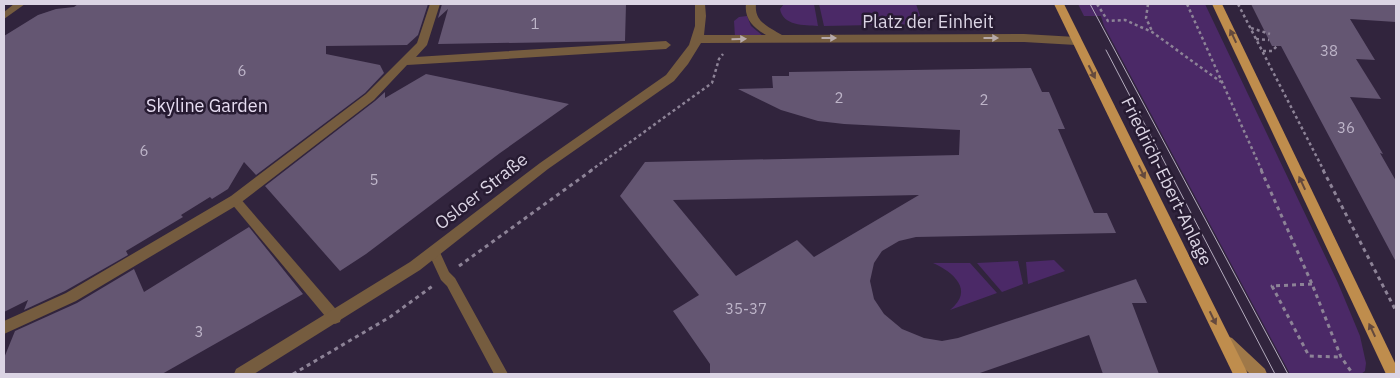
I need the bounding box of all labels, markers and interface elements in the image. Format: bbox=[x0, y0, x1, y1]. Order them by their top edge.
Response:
street label: Platz der Einheit bbox=[862, 10, 994, 33]
house number: 1 bbox=[530, 14, 540, 33]
one-way arrow bbox=[1229, 29, 1237, 44]
one-way arrow bbox=[732, 34, 748, 42]
one-way arrow bbox=[821, 34, 837, 42]
one-way arrow bbox=[984, 34, 1000, 42]
house number: 38 bbox=[1320, 41, 1338, 60]
house number: 6 bbox=[237, 61, 247, 80]
one-way arrow bbox=[1088, 65, 1096, 79]
house number: 2 bbox=[834, 88, 844, 107]
house number: 2 bbox=[979, 90, 989, 109]
street label: Friedrich-Ebert-Anlage bbox=[1116, 93, 1218, 269]
park label: Skyline Garden bbox=[146, 94, 268, 117]
house number: 36 bbox=[1337, 118, 1355, 137]
house number: 6 bbox=[139, 141, 149, 160]
street label: Osloer Straße bbox=[430, 148, 532, 234]
one-way arrow bbox=[1138, 165, 1146, 179]
house number: 5 bbox=[369, 170, 379, 189]
one-way arrow bbox=[1298, 176, 1306, 191]
house number: 35-37 bbox=[725, 299, 767, 318]
one-way arrow bbox=[1209, 311, 1217, 325]
house number: 3 bbox=[194, 322, 204, 341]
one-way arrow bbox=[1368, 323, 1376, 337]

